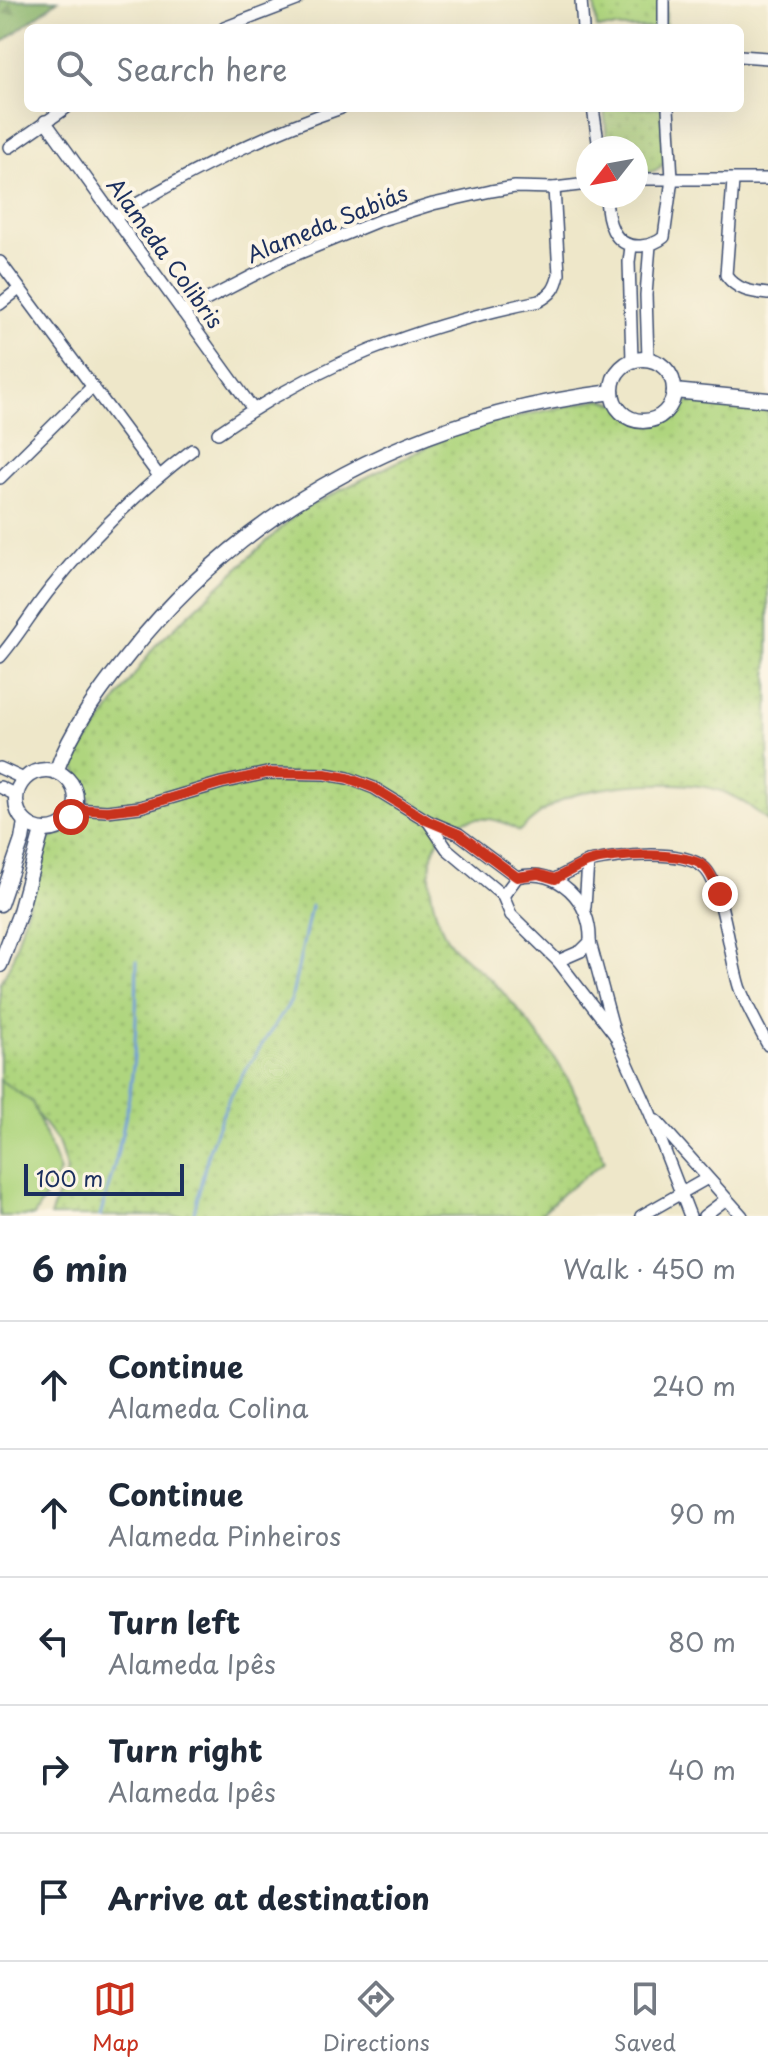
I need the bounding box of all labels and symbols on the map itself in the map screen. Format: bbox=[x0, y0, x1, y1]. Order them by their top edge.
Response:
north arrow bbox=[576, 136, 648, 208]
street label: Alameda Colibris bbox=[100, 170, 232, 335]
street label: Alameda Sabiás bbox=[241, 175, 412, 270]
route start bbox=[53, 799, 89, 835]
route end bbox=[702, 876, 738, 912]
scale bar bbox=[24, 1160, 184, 1196]

